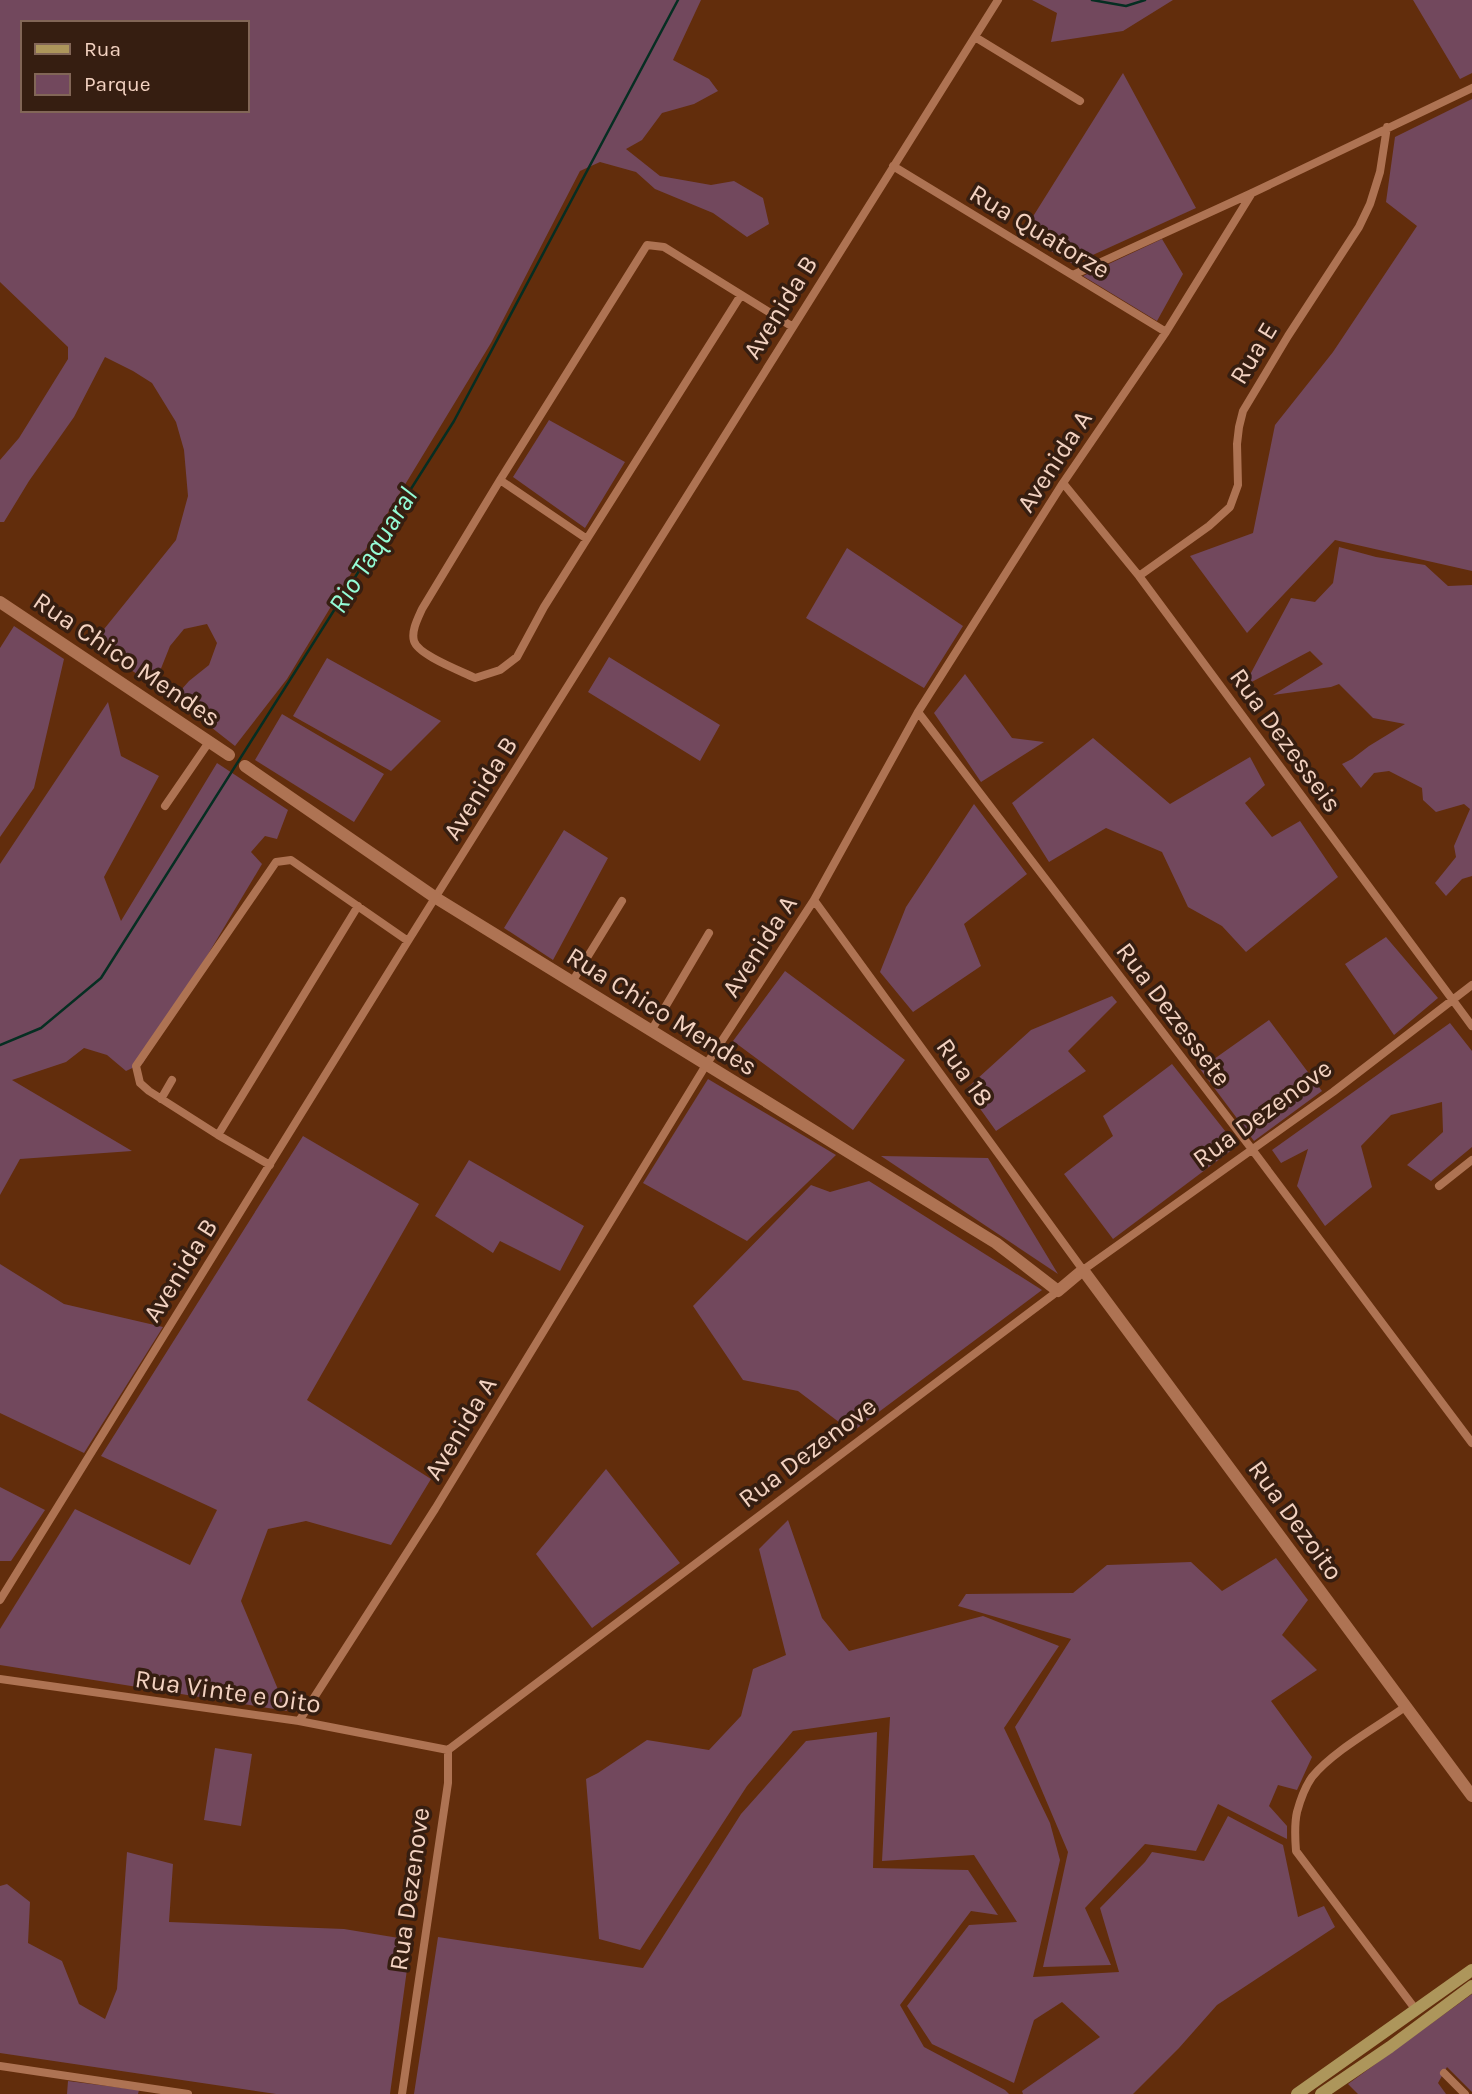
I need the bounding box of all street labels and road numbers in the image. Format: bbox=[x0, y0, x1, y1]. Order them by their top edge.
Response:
street label: Rua Quatorze bbox=[964, 177, 1116, 285]
street label: Avenida B bbox=[736, 250, 824, 365]
street label: Rua E bbox=[1223, 317, 1284, 390]
street label: Avenida A bbox=[1010, 405, 1099, 518]
street label: Rua Chico Mendes bbox=[27, 585, 226, 733]
street label: Rua Dezesseis bbox=[1223, 662, 1348, 818]
street label: Avenida B bbox=[436, 731, 524, 846]
street label: Avenida A bbox=[715, 890, 804, 1003]
street label: Rua Dezessete bbox=[1109, 936, 1238, 1092]
street label: Rua Chico Mendes bbox=[561, 940, 763, 1083]
street label: Rua 18 bbox=[930, 1032, 1000, 1112]
street label: Rua Dezenove bbox=[1187, 1052, 1338, 1174]
street label: Avenida B bbox=[136, 1213, 224, 1328]
street label: Avenida A bbox=[418, 1371, 503, 1486]
street label: Rua Dezenove bbox=[732, 1390, 882, 1514]
street label: Rua Dezoito bbox=[1242, 1454, 1350, 1586]
street label: Rua Vinte e Oito bbox=[133, 1663, 323, 1720]
street label: Rua Dezenove bbox=[383, 1805, 436, 1973]

